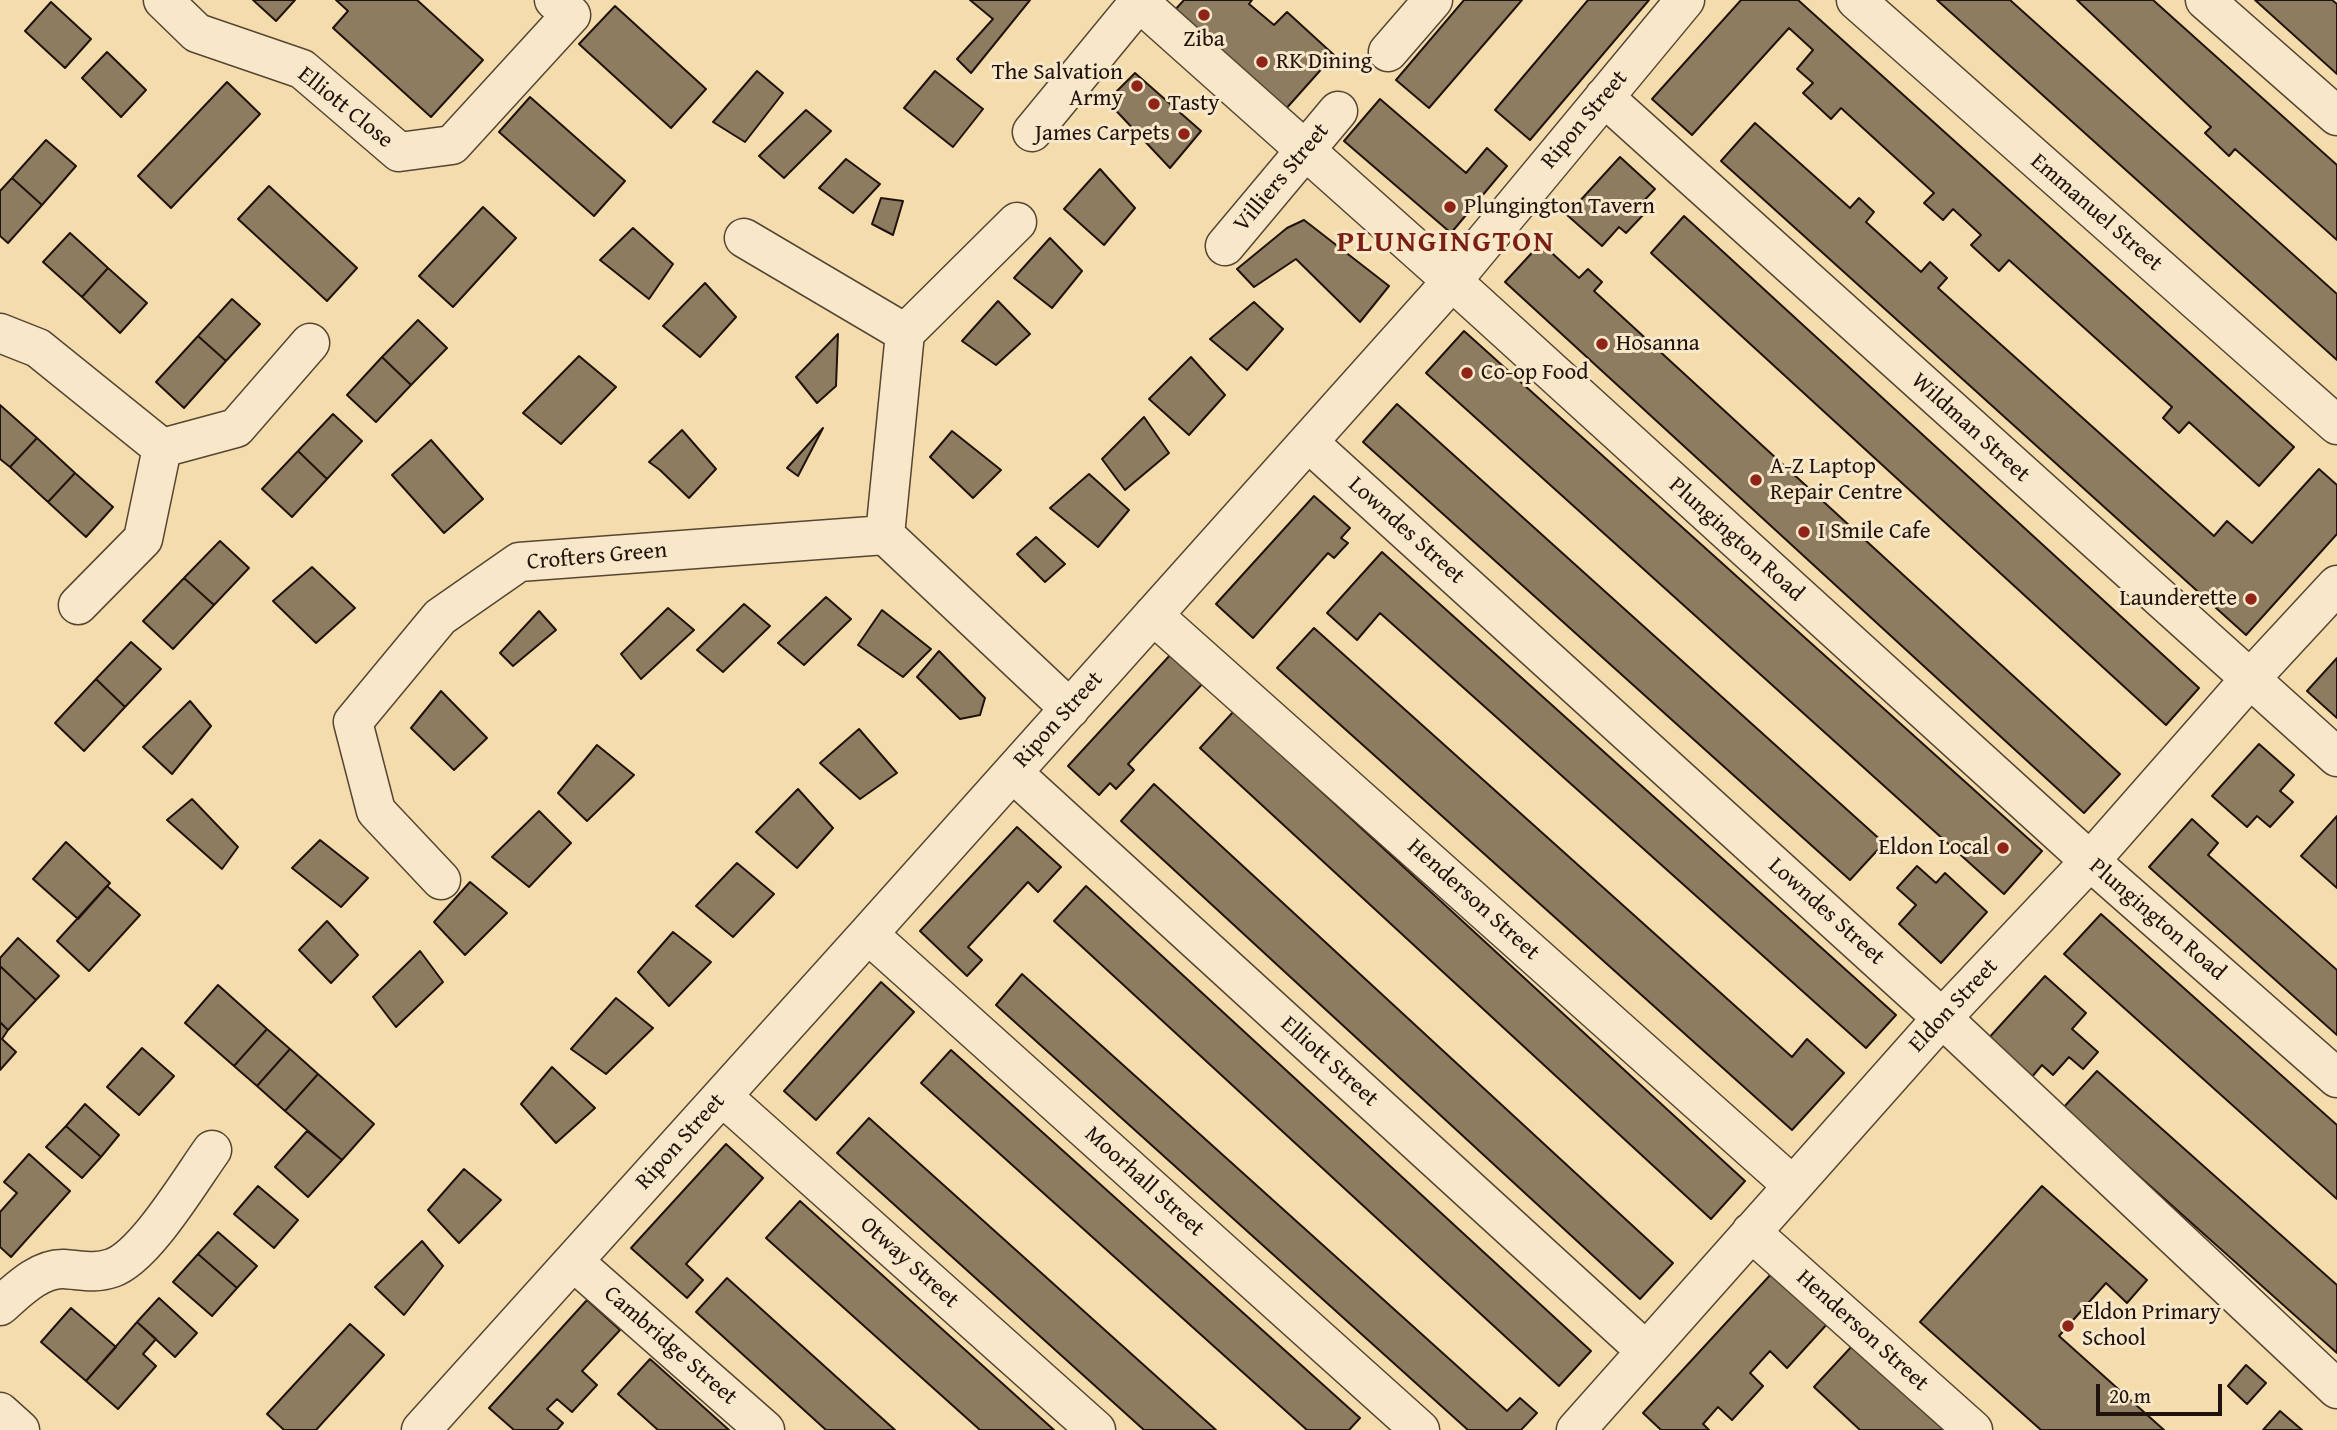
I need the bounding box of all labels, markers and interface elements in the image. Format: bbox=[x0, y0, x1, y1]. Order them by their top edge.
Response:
marker: Ziba bbox=[1196, 7, 1212, 23]
place label: Ziba bbox=[1183, 26, 1225, 54]
place label: RK Dining bbox=[1276, 48, 1372, 76]
marker: RK Dining bbox=[1254, 54, 1270, 70]
place label: The Salvation Army bbox=[992, 59, 1123, 113]
street label: Elliott Close bbox=[292, 61, 398, 155]
street label: Ripon Street bbox=[1536, 65, 1634, 175]
marker: The Salvation Army bbox=[1129, 78, 1145, 94]
place label: Tasty bbox=[1168, 90, 1220, 118]
marker: Tasty bbox=[1146, 96, 1162, 112]
street label: Villiers Street bbox=[1229, 118, 1335, 238]
place label: James Carpets bbox=[1035, 120, 1170, 148]
marker: James Carpets bbox=[1176, 126, 1192, 142]
street label: Emmanuel Street bbox=[2024, 148, 2168, 278]
place label: Plungington Tavern bbox=[1464, 193, 1655, 221]
marker: Plungington Tavern bbox=[1442, 199, 1458, 215]
district label: PLUNGINGTON bbox=[1338, 225, 1554, 261]
place label: Hosanna bbox=[1616, 330, 1700, 358]
marker: Hosanna bbox=[1594, 336, 1610, 352]
place label: Co-op Food bbox=[1481, 359, 1588, 387]
marker: Co-op Food bbox=[1459, 365, 1475, 381]
street label: Wildman Street bbox=[1905, 367, 2035, 489]
place label: A-Z Laptop Repair Centre bbox=[1770, 453, 1903, 507]
street label: Lowndes Street bbox=[1342, 471, 1470, 591]
street label: Plungington Road bbox=[1663, 472, 1809, 608]
marker: A-Z Laptop Repair Centre bbox=[1748, 472, 1764, 488]
place label: I Smile Cafe bbox=[1818, 518, 1930, 546]
marker: I Smile Cafe bbox=[1796, 524, 1812, 540]
street label: Crofters Green bbox=[526, 537, 668, 577]
place label: Launderette bbox=[2120, 585, 2237, 613]
marker: Launderette bbox=[2243, 591, 2259, 607]
street label: Ripon Street bbox=[1009, 666, 1109, 774]
street label: Henderson Street bbox=[1401, 833, 1545, 967]
place label: Eldon Local bbox=[1878, 834, 1989, 862]
marker: Eldon Local bbox=[1995, 840, 2011, 856]
street label: Lowndes Street bbox=[1762, 852, 1890, 972]
street label: Plungington Road bbox=[2083, 853, 2231, 987]
street label: Eldon Street bbox=[1904, 953, 2004, 1059]
street label: Elliott Street bbox=[1274, 1011, 1384, 1113]
street label: Ripon Street bbox=[631, 1088, 731, 1196]
street label: Moorhall Street bbox=[1078, 1121, 1210, 1243]
street label: Otway Street bbox=[854, 1211, 964, 1315]
street label: Henderson Street bbox=[1790, 1264, 1934, 1398]
street label: Cambridge Street bbox=[598, 1281, 742, 1411]
place label: Eldon Primary School bbox=[2082, 1299, 2221, 1353]
marker: Eldon Primary School bbox=[2060, 1318, 2076, 1334]
scale bar bbox=[2099, 1370, 2225, 1414]
text: 20 m bbox=[2109, 1380, 2151, 1411]

